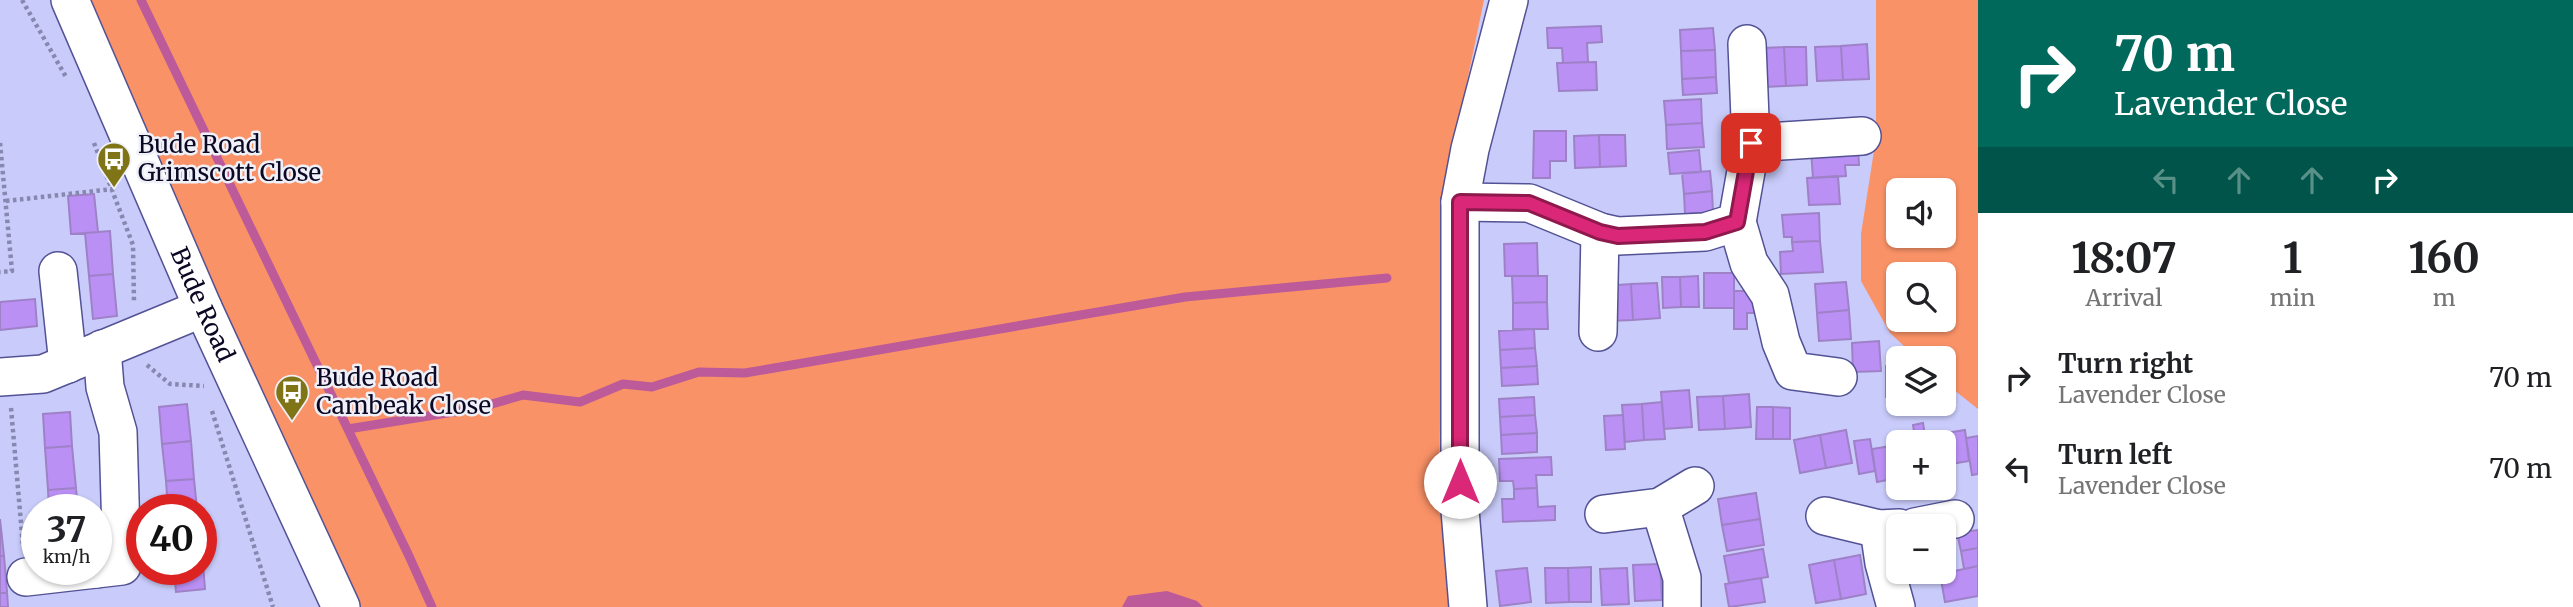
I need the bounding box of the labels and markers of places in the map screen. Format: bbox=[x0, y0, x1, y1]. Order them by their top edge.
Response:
pin bbox=[1721, 113, 1781, 173]
place label: Bude Road Grimscott Close bbox=[138, 129, 321, 188]
bus stop icon: Bude Road Grimscott Close bbox=[95, 140, 133, 189]
place label: Bude Road Cambeak Close bbox=[316, 362, 491, 421]
bus stop icon: Bude Road Cambeak Close bbox=[273, 373, 311, 422]

